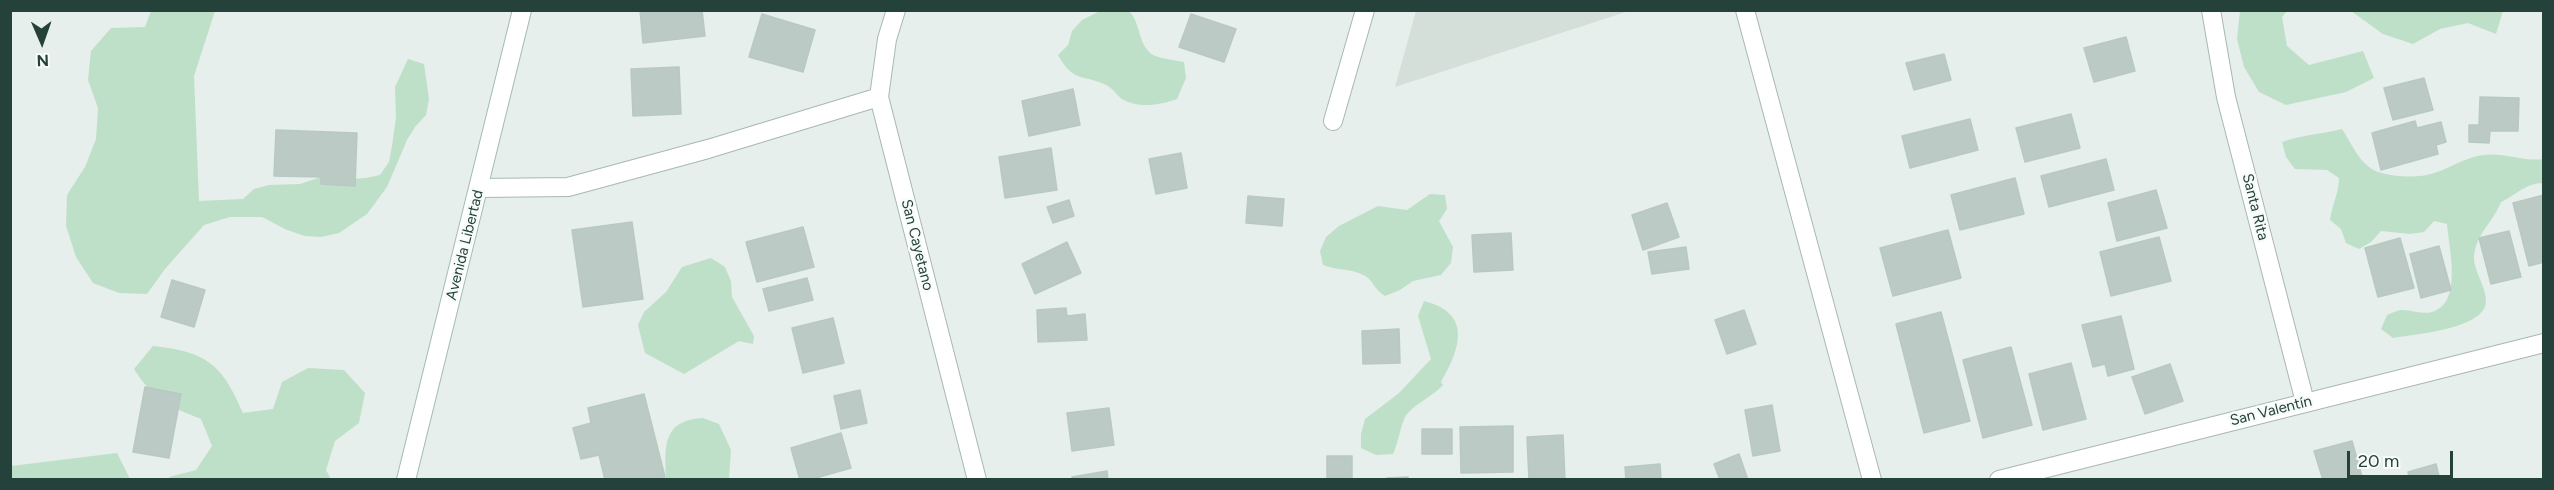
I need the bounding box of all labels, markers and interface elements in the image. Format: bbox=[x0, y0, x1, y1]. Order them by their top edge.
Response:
north arrow bbox=[12, 12, 72, 72]
text: N bbox=[36, 51, 49, 70]
street label: Santa Rita bbox=[2238, 172, 2272, 242]
street label: Avenida Libertad bbox=[443, 188, 487, 302]
street label: San Cayetano bbox=[897, 197, 937, 293]
street label: San Valentín bbox=[2228, 392, 2314, 430]
scale bar bbox=[2350, 439, 2456, 477]
text: 20 m bbox=[2358, 450, 2399, 472]

